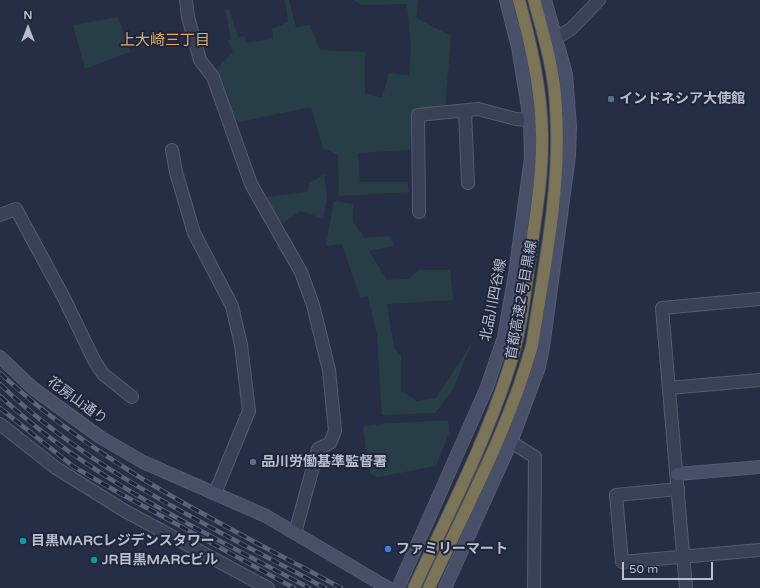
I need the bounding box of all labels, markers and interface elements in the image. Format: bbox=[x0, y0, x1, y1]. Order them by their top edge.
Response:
north arrow bbox=[8, 8, 48, 48]
text: N bbox=[24, 9, 32, 22]
district label: 上大崎三丁目 bbox=[120, 32, 210, 50]
place label: インドネシア大使館 bbox=[619, 91, 745, 107]
marker: インドネシア大使館 bbox=[606, 94, 616, 104]
street label: 首都高速2号目黒線 bbox=[503, 239, 541, 361]
street label: 北品川四谷線 bbox=[478, 257, 510, 343]
street label: 花房山通り bbox=[44, 374, 110, 428]
place label: 品川労働基準監督署 bbox=[261, 454, 387, 470]
marker: 品川労働基準監督署 bbox=[248, 457, 258, 467]
place label: 目黒MARCレジデンスタワー bbox=[31, 533, 215, 549]
marker: 目黒MARCレジデンスタワー bbox=[18, 536, 28, 546]
place label: ファミリーマート bbox=[396, 541, 508, 557]
marker: ファミリーマート bbox=[383, 544, 393, 554]
place label: JR目黒MARCビル bbox=[102, 552, 218, 568]
scale bar bbox=[624, 554, 715, 580]
marker: JR目黒MARCビル bbox=[89, 555, 99, 565]
text: 50 m bbox=[629, 562, 658, 576]

